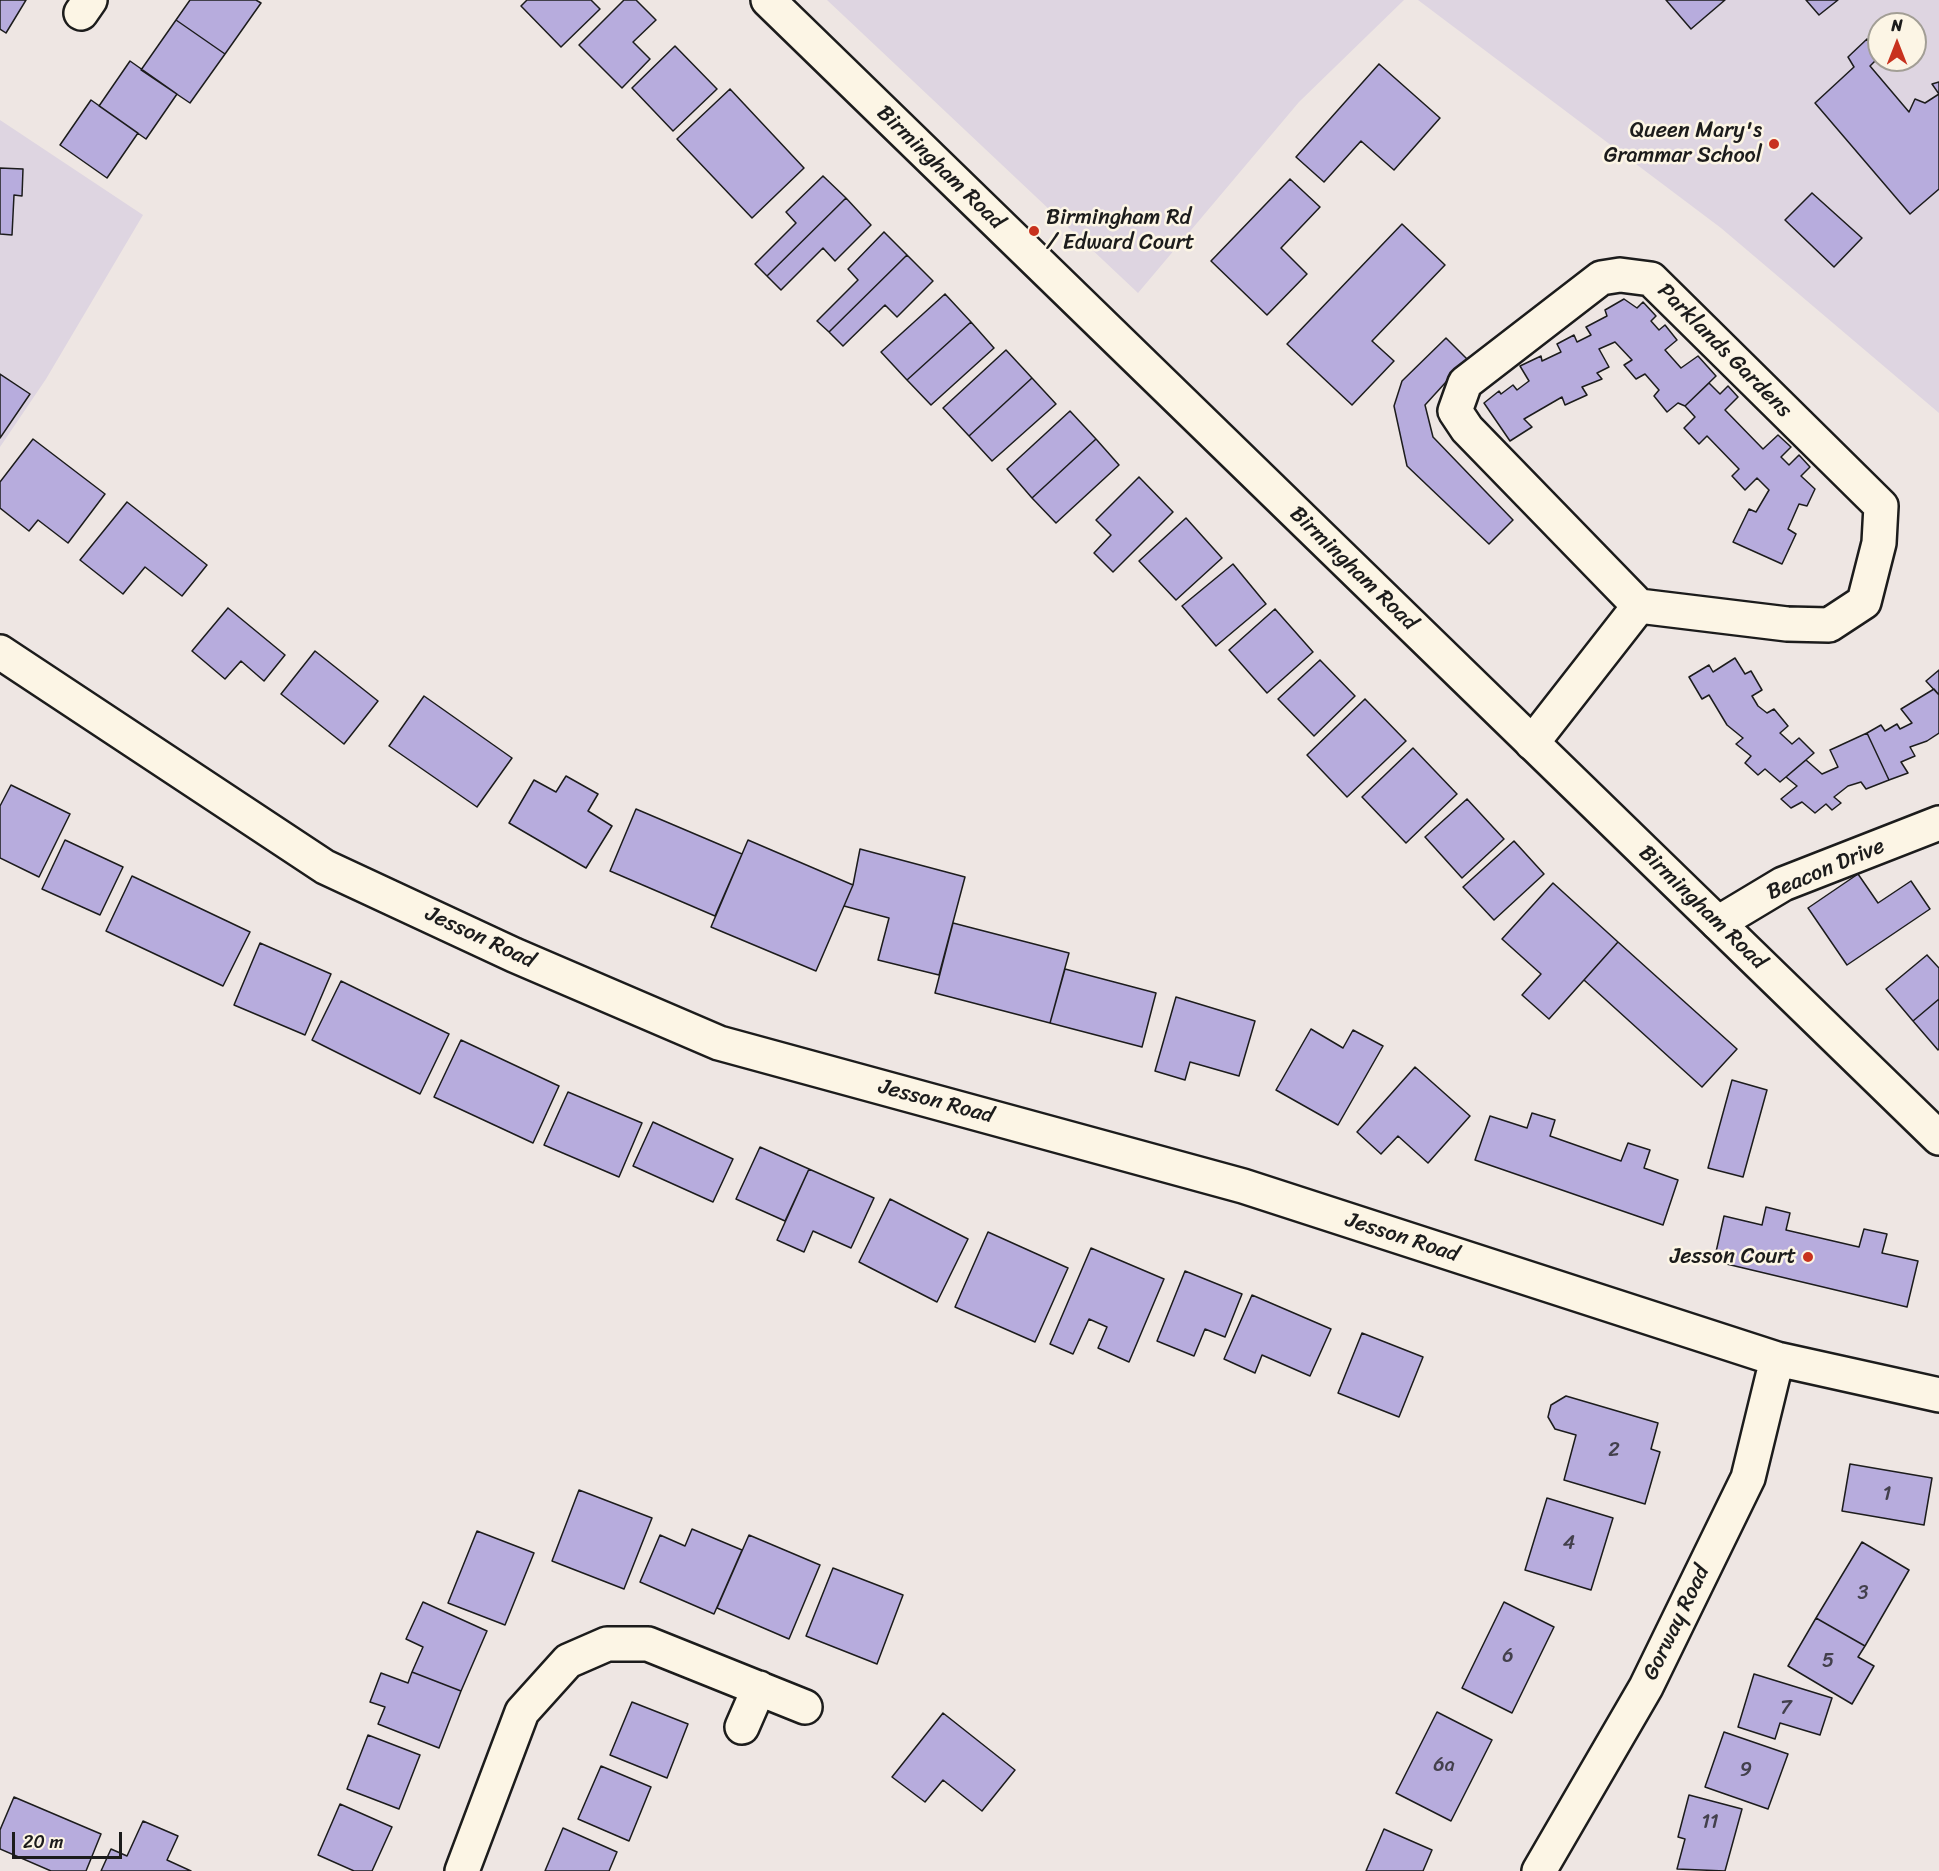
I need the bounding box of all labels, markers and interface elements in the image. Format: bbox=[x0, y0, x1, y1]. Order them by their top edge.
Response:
text: N bbox=[1891, 11, 1903, 40]
north arrow bbox=[1867, 12, 1927, 72]
street label: Birmingham Road bbox=[871, 100, 1009, 236]
place label: Queen Mary's Grammar School bbox=[1604, 118, 1762, 170]
marker: Queen Mary's Grammar School bbox=[1767, 137, 1781, 151]
place label: Birmingham Rd / Edward Court bbox=[1046, 205, 1194, 256]
marker: Birmingham Rd / Edward Court bbox=[1027, 224, 1041, 238]
street label: Parklands Gardens bbox=[1651, 278, 1797, 424]
street label: Birmingham Road bbox=[1284, 501, 1422, 637]
street label: Beacon Drive bbox=[1763, 833, 1889, 907]
street label: Birmingham Road bbox=[1633, 840, 1771, 976]
street label: Jesson Road bbox=[421, 901, 539, 975]
street label: Jesson Road bbox=[876, 1074, 996, 1130]
street label: Jesson Road bbox=[1342, 1207, 1462, 1269]
place label: Jesson Court bbox=[1670, 1244, 1796, 1270]
marker: Jesson Court bbox=[1801, 1250, 1815, 1264]
house number: 2 bbox=[1608, 1439, 1620, 1463]
house number: 1 bbox=[1883, 1483, 1891, 1507]
house number: 4 bbox=[1563, 1532, 1575, 1556]
street label: Gorway Road bbox=[1638, 1561, 1716, 1685]
house number: 3 bbox=[1858, 1582, 1868, 1606]
house number: 6 bbox=[1502, 1645, 1514, 1669]
house number: 5 bbox=[1822, 1650, 1834, 1674]
house number: 7 bbox=[1780, 1697, 1792, 1721]
house number: 6a bbox=[1433, 1754, 1455, 1778]
house number: 9 bbox=[1740, 1759, 1752, 1783]
house number: 11 bbox=[1701, 1811, 1719, 1835]
scale bar bbox=[15, 1820, 124, 1858]
text: 20 m bbox=[23, 1826, 63, 1858]

